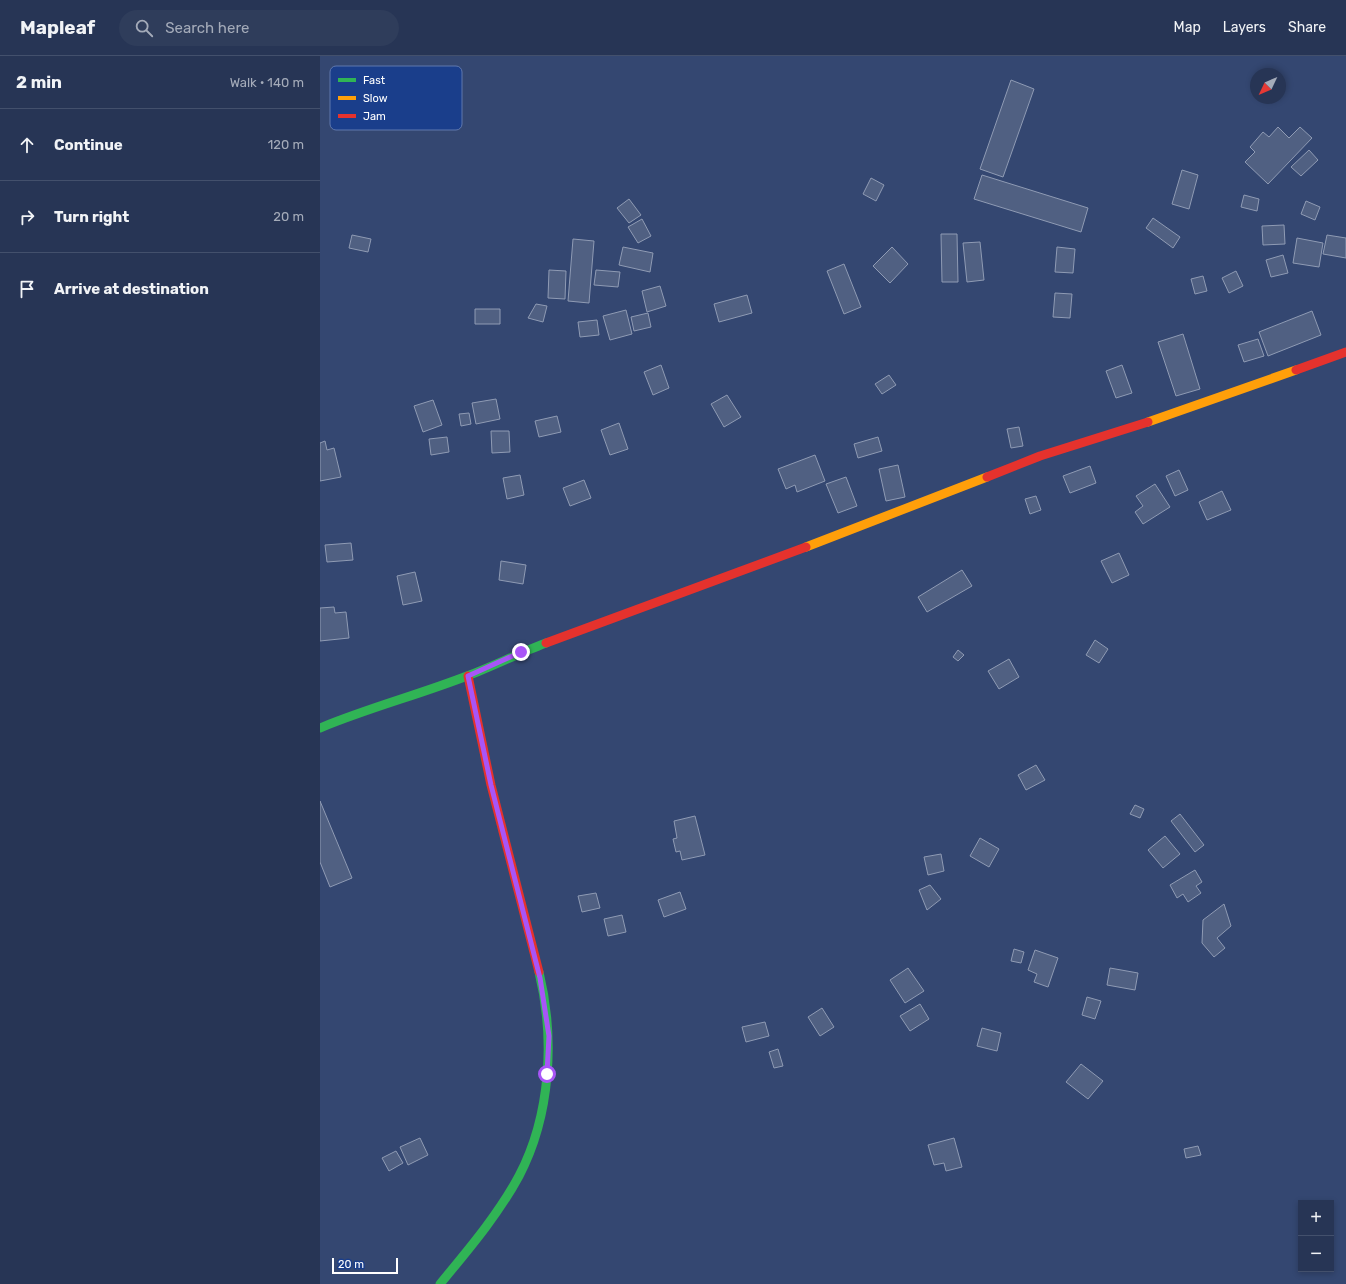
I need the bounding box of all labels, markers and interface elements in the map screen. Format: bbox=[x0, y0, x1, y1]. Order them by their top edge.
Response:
search box bbox=[119, 10, 399, 46]
text: Mapleaf bbox=[20, 16, 95, 39]
icon: search bbox=[133, 17, 155, 39]
text: Search here bbox=[165, 19, 249, 37]
text: Map bbox=[1174, 19, 1201, 36]
text: Layers bbox=[1223, 19, 1266, 36]
text: Share bbox=[1288, 19, 1326, 36]
legend bbox=[330, 66, 462, 130]
north arrow bbox=[1250, 68, 1286, 104]
text: 2 min bbox=[16, 72, 62, 92]
text: Fast bbox=[363, 74, 386, 87]
text: Walk · 140 m bbox=[230, 75, 304, 90]
text: Slow bbox=[363, 92, 388, 105]
text: Jam bbox=[363, 110, 386, 123]
icon: ahead bbox=[16, 134, 38, 156]
text: Continue bbox=[54, 136, 123, 154]
text: 120 m bbox=[268, 137, 304, 152]
icon: right bbox=[16, 206, 38, 228]
text: Turn right bbox=[54, 208, 129, 226]
text: 20 m bbox=[273, 209, 304, 224]
icon: arrive bbox=[16, 278, 38, 300]
text: Arrive at destination bbox=[54, 280, 209, 298]
route end bbox=[512, 643, 530, 661]
route start bbox=[538, 1065, 556, 1083]
map controls bbox=[1298, 1200, 1334, 1272]
button: + bbox=[1298, 1200, 1334, 1236]
button: − bbox=[1298, 1236, 1334, 1272]
scale bar bbox=[332, 1256, 398, 1275]
text: 20 m bbox=[338, 1258, 364, 1271]

